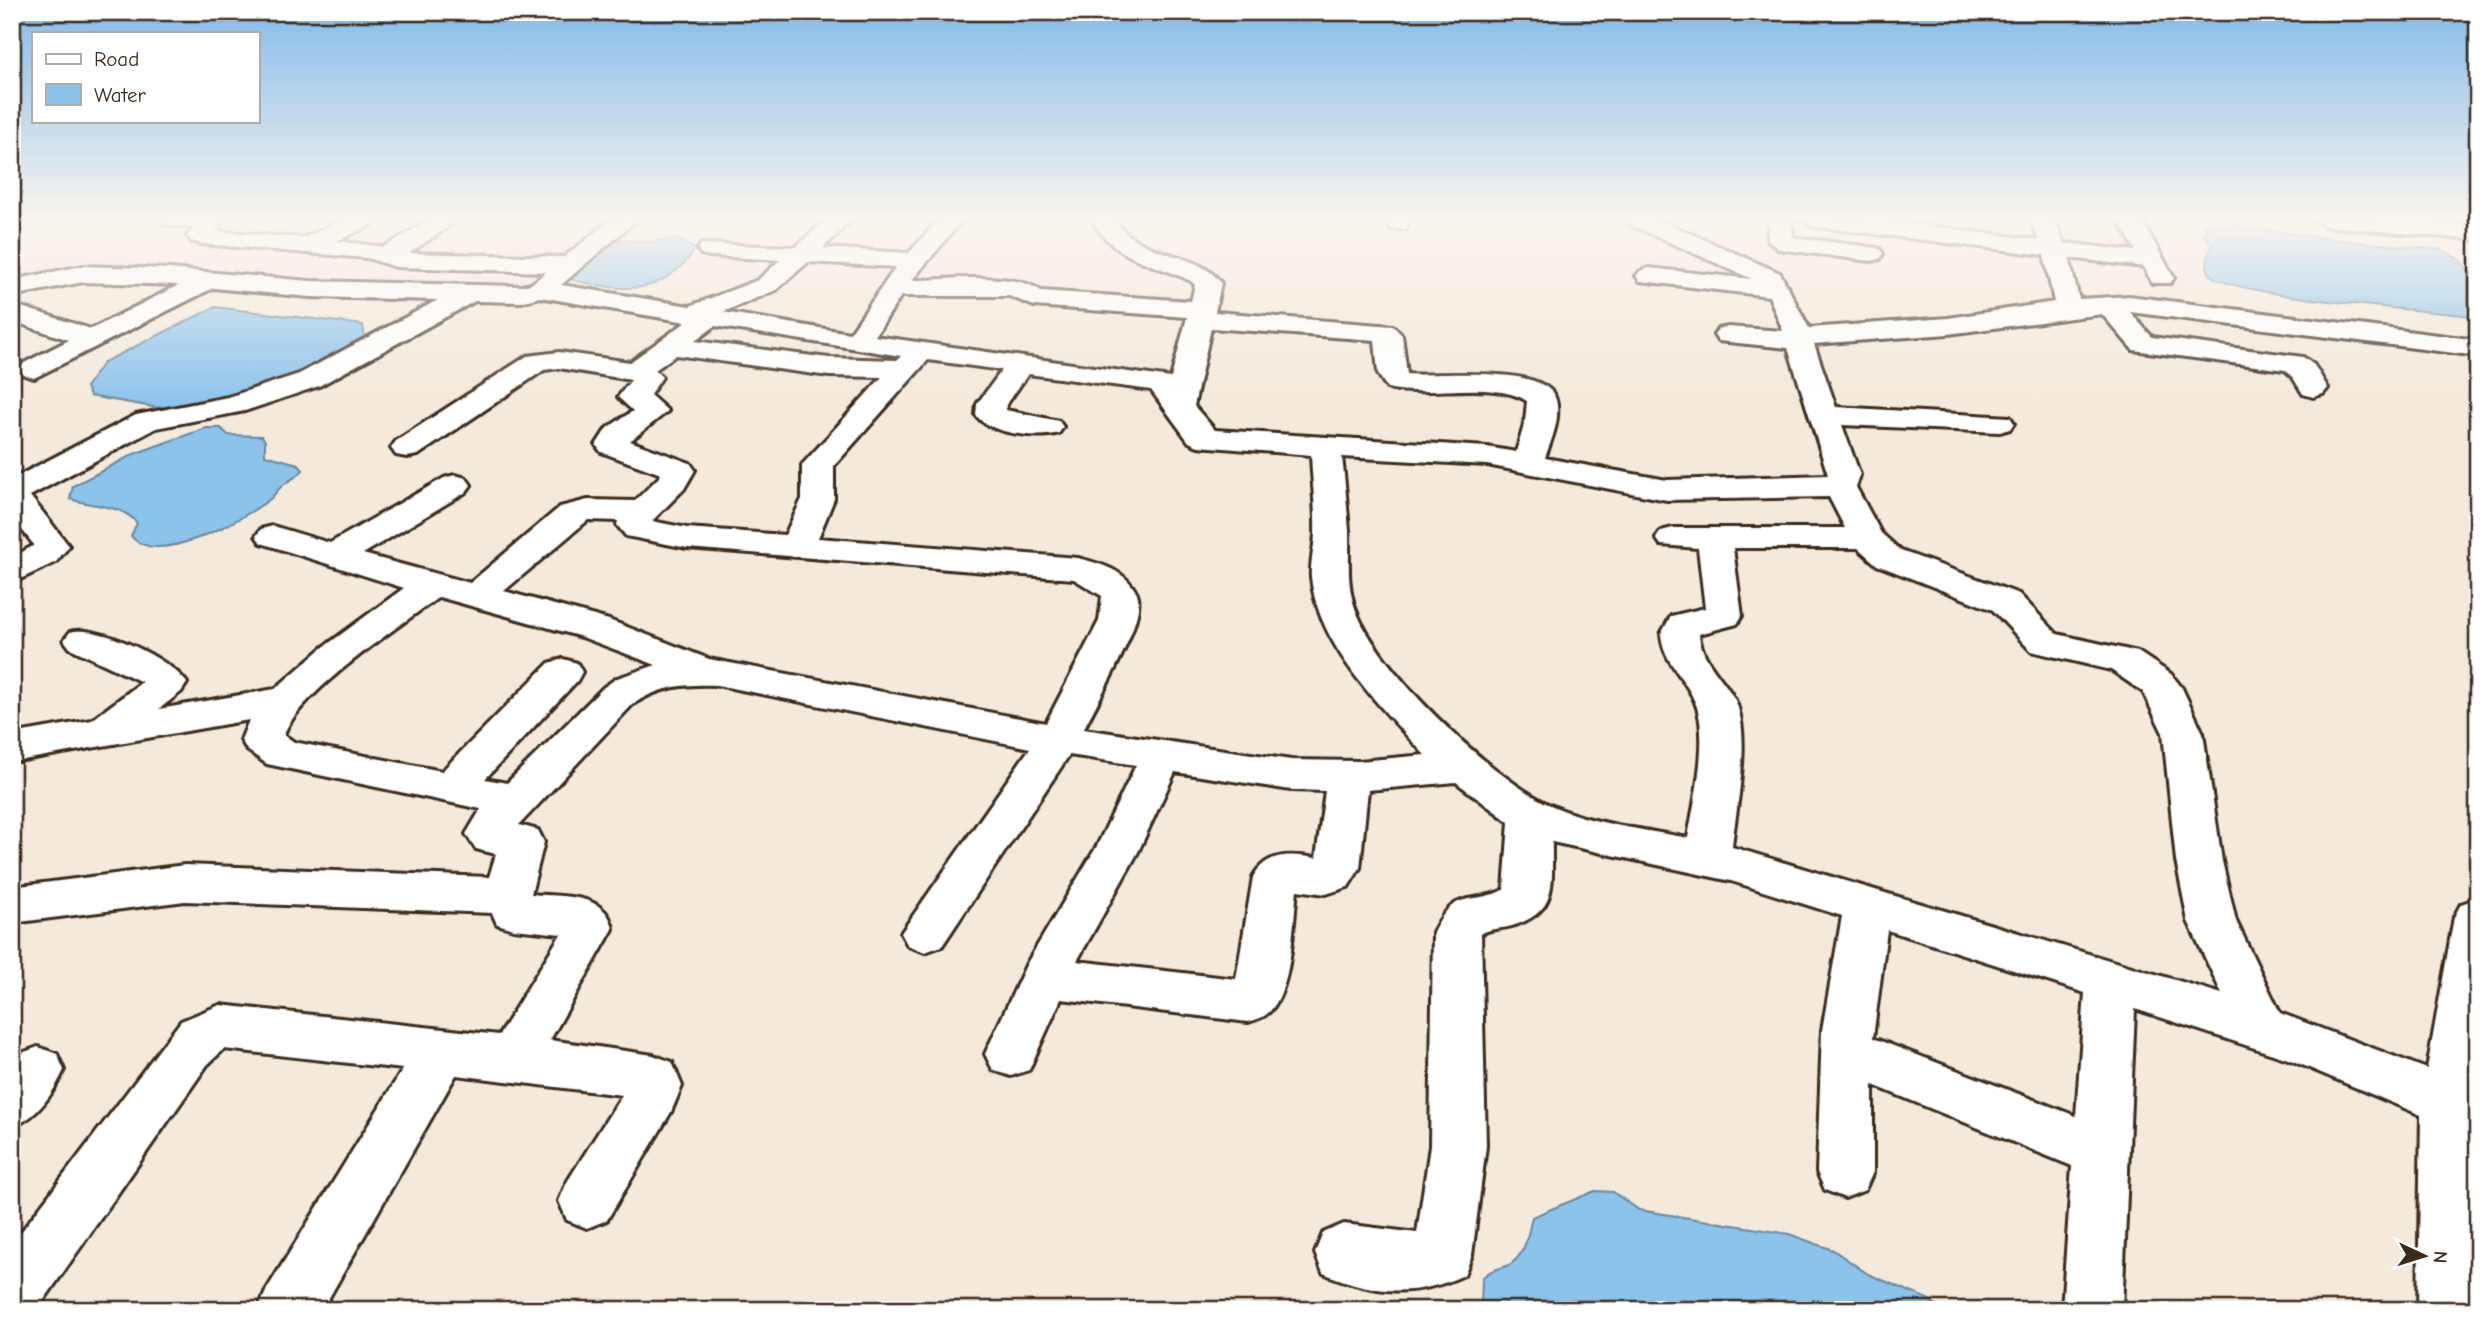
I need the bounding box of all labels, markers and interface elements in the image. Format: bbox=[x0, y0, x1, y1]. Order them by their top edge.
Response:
legend bbox=[32, 32, 259, 122]
text: Road bbox=[94, 47, 139, 71]
text: Water bbox=[94, 83, 147, 107]
north arrow bbox=[2388, 1220, 2458, 1290]
text: N bbox=[2429, 1250, 2451, 1264]

